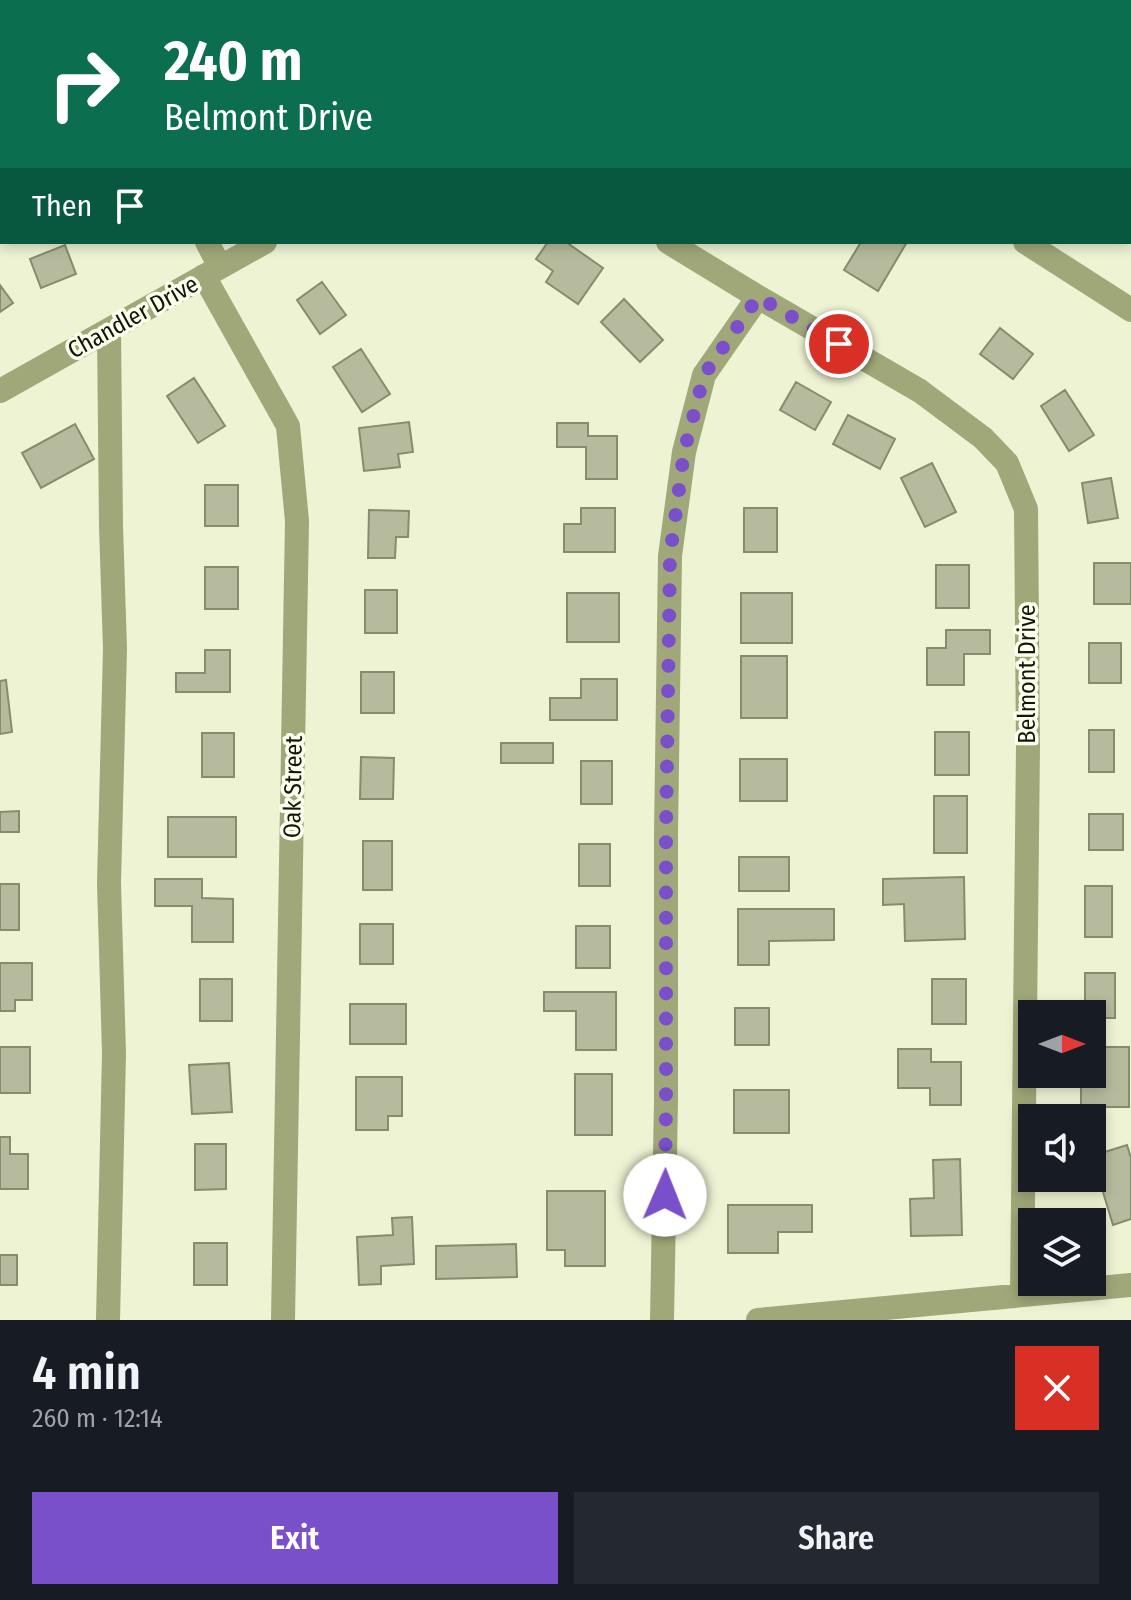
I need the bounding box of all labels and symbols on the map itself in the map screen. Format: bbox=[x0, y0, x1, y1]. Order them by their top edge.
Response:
street label: Chandler Drive bbox=[63, 270, 203, 364]
pin bbox=[805, 310, 873, 378]
street label: Belmont Drive bbox=[1013, 604, 1041, 744]
street label: Oak Street bbox=[278, 735, 308, 838]
north arrow bbox=[1018, 1000, 1106, 1088]
position arrow bbox=[623, 1153, 707, 1237]

